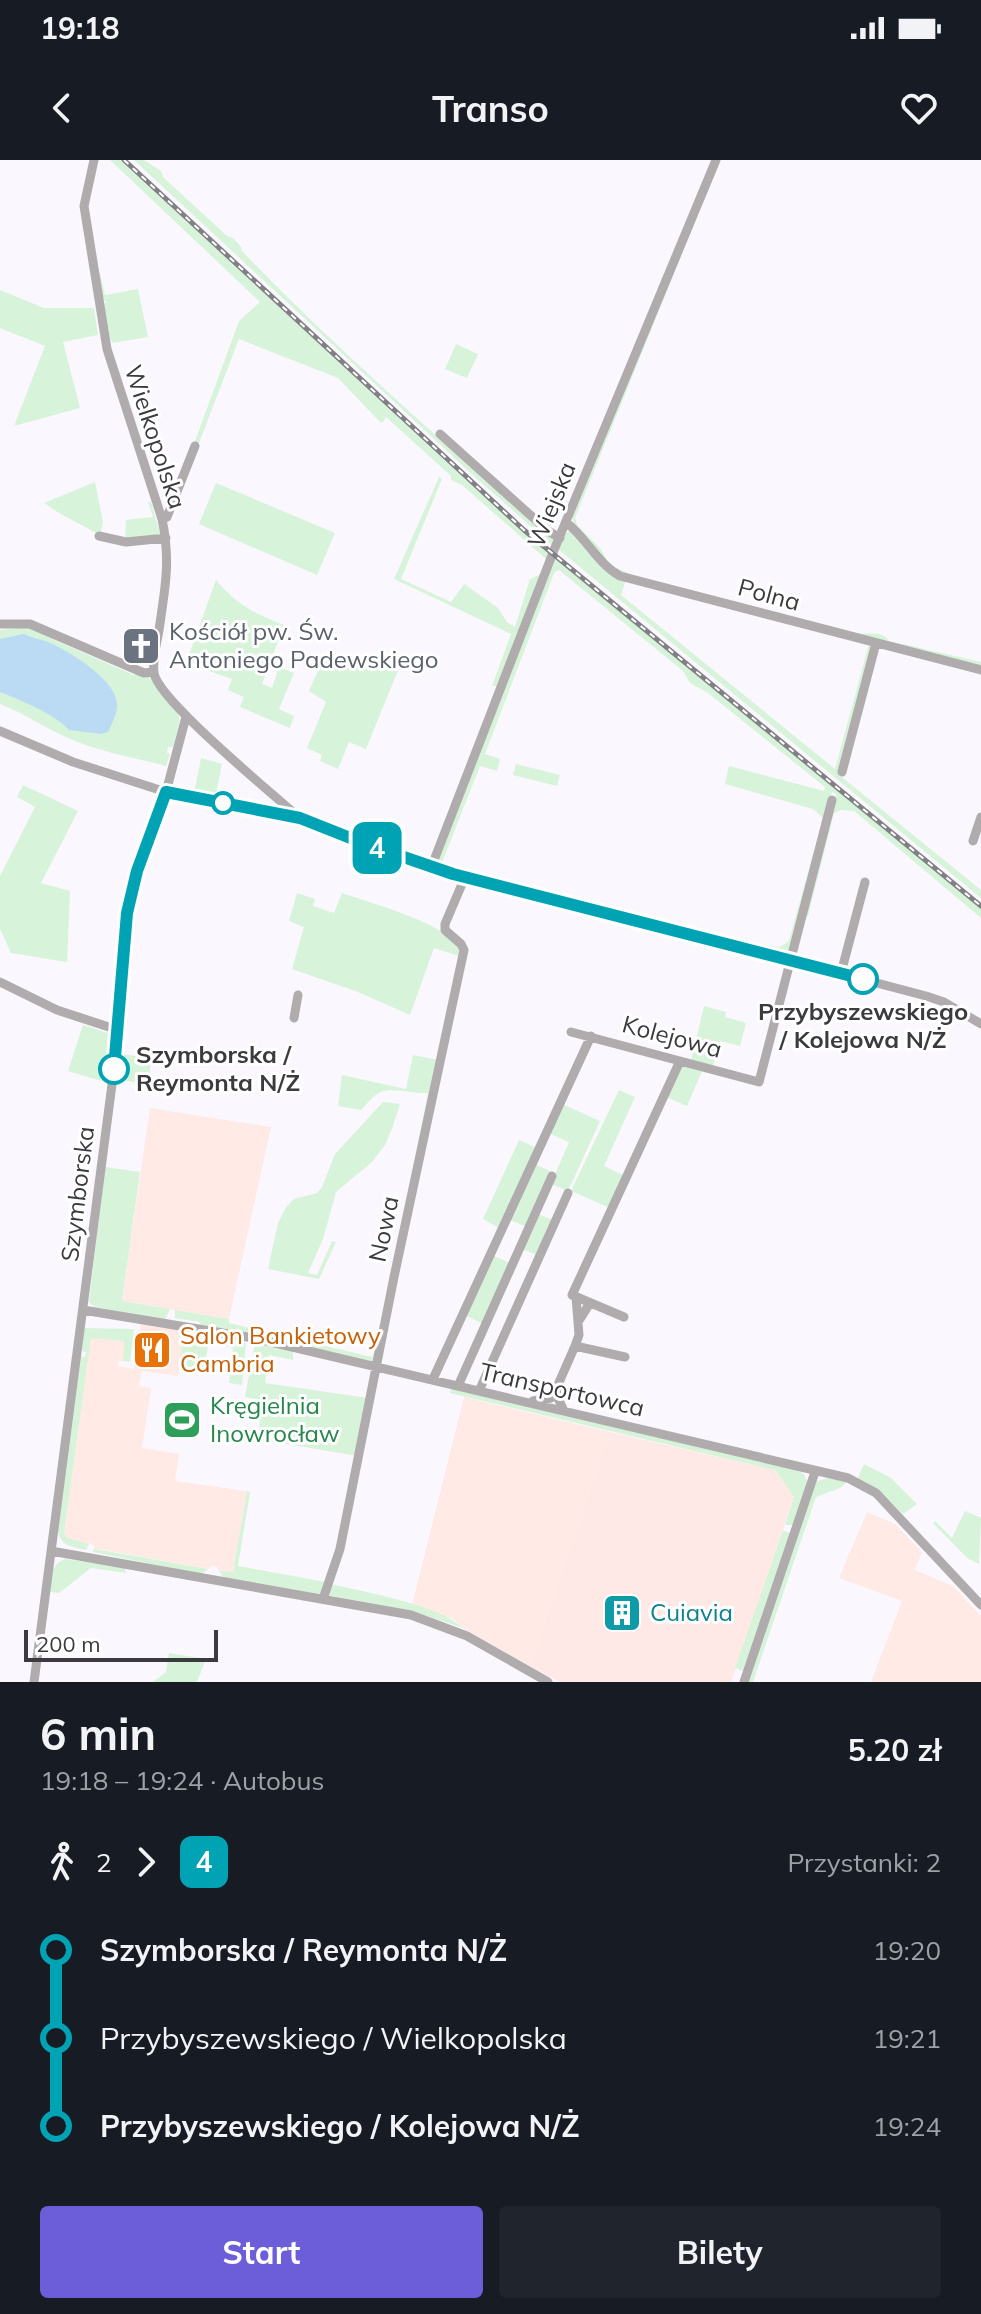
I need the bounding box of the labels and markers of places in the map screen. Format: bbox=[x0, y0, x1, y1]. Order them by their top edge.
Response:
place label: Kościół pw. Św. Antoniego Padewskiego bbox=[169, 616, 439, 674]
church icon: Kościół pw. Św. Antoniego Padewskiego bbox=[120, 625, 162, 667]
unlabelled marker bbox=[212, 792, 234, 814]
marker: Przybyszewskiego / Kolejowa N/Ż bbox=[848, 964, 878, 994]
place label: Przybyszewskiego / Kolejowa N/Ż bbox=[758, 996, 968, 1054]
place label: Szymborska / Reymonta N/Ż bbox=[136, 1039, 300, 1097]
marker: Szymborska / Reymonta N/Ż bbox=[99, 1054, 129, 1084]
place label: Salon Bankietowy Cambria bbox=[180, 1320, 381, 1378]
restaurant icon: Salon Bankietowy Cambria bbox=[131, 1329, 173, 1371]
place label: Kręgielnia Inowrocław bbox=[210, 1390, 340, 1448]
sports icon: Kręgielnia Inowrocław bbox=[161, 1399, 203, 1441]
building icon: Cuiavia bbox=[601, 1592, 643, 1634]
place label: Cuiavia bbox=[650, 1597, 733, 1627]

